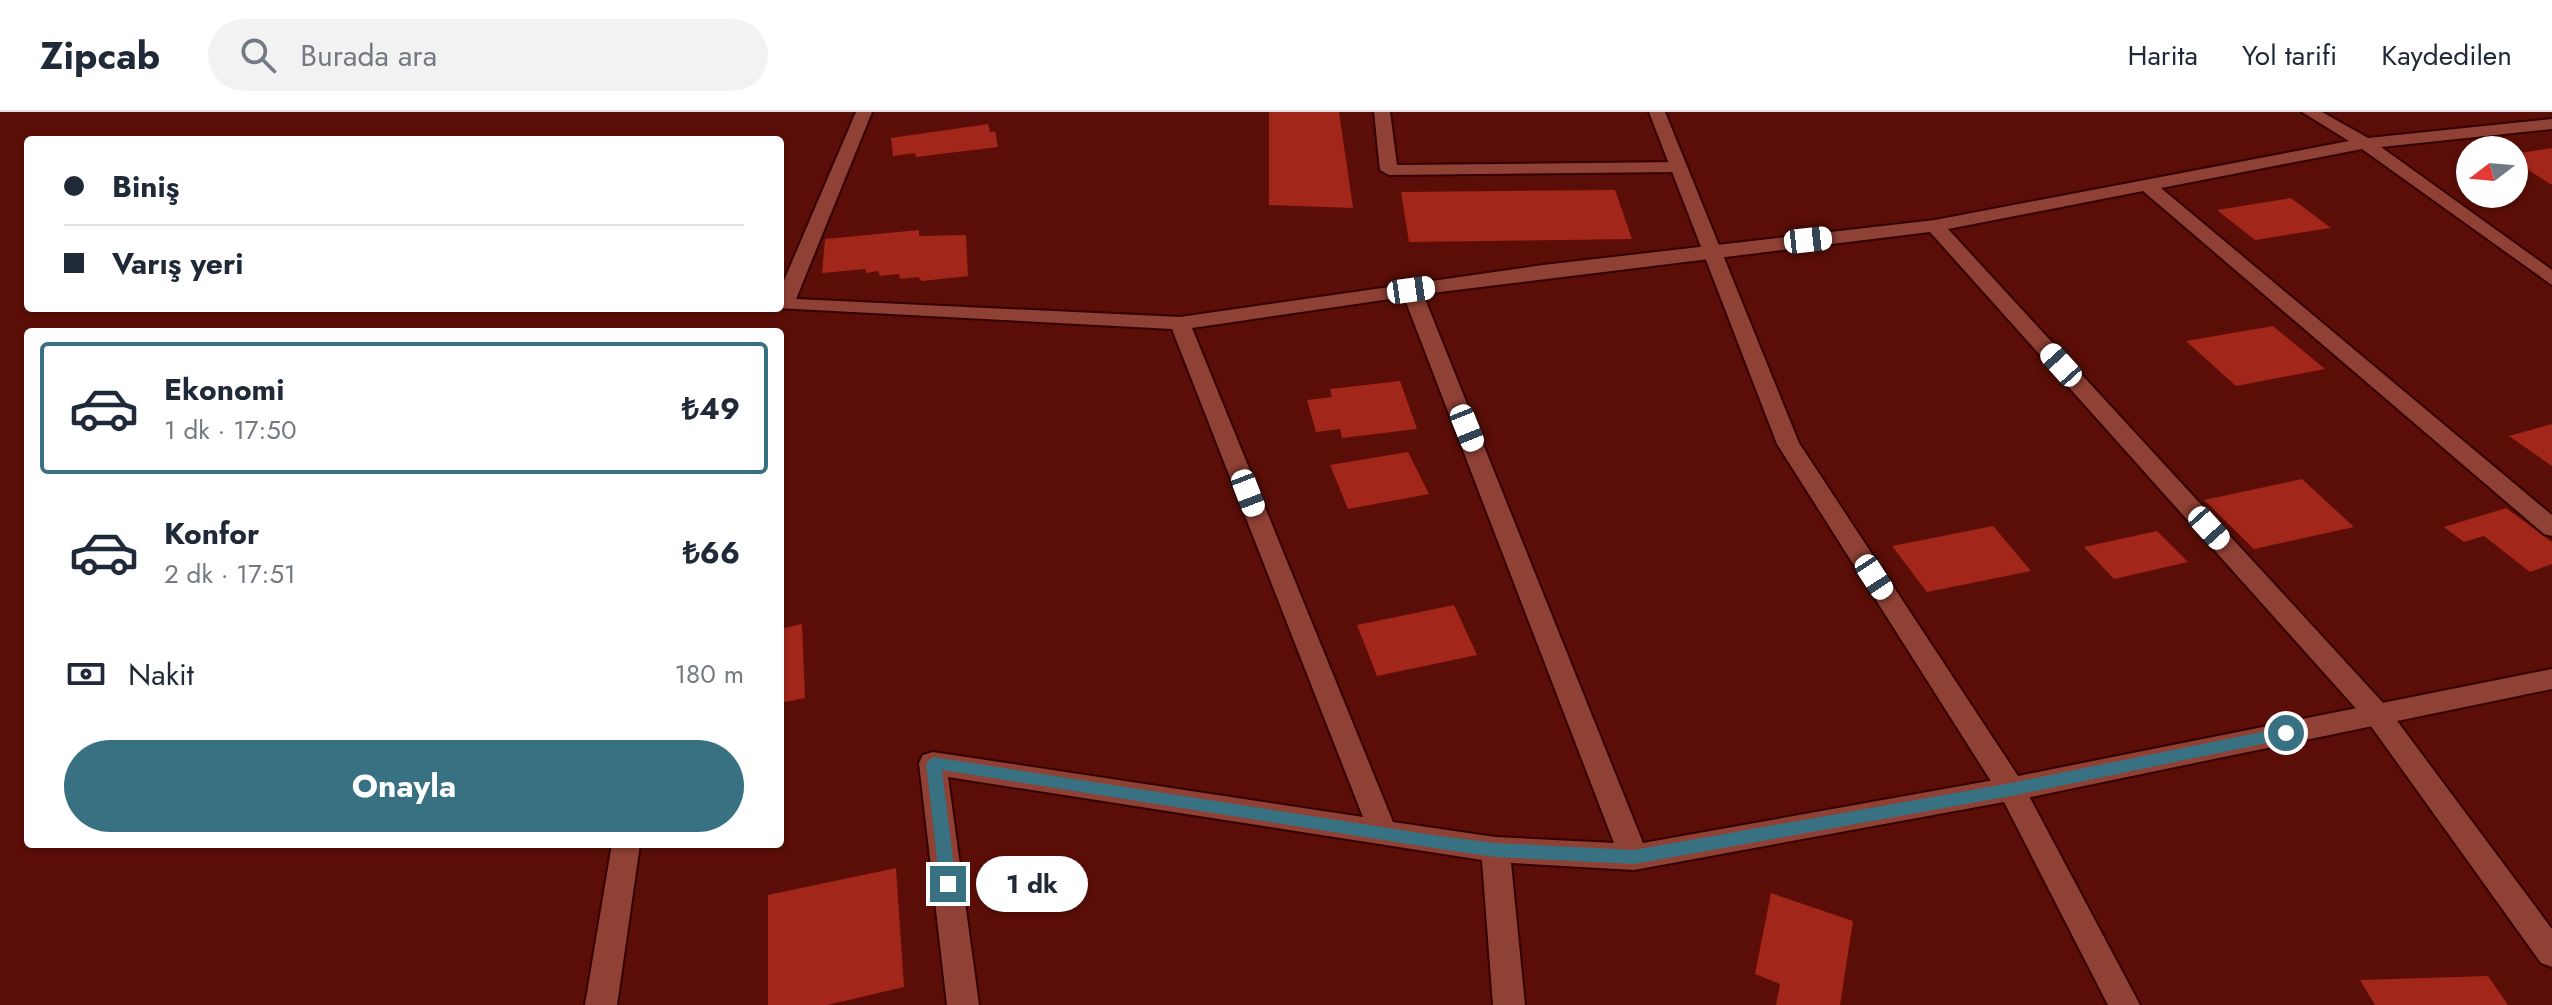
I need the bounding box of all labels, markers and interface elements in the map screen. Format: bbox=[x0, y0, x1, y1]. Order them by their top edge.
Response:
search box bbox=[208, 19, 768, 91]
text: Zipcab bbox=[40, 28, 160, 83]
icon: search bbox=[236, 33, 280, 77]
text: Burada ara bbox=[300, 34, 437, 77]
text: Harita bbox=[2127, 35, 2198, 76]
text: Yol tarifi bbox=[2242, 35, 2337, 76]
text: Kaydedilen bbox=[2381, 35, 2512, 76]
north arrow bbox=[2456, 136, 2528, 208]
map controls bbox=[2456, 136, 2528, 208]
text: Biniş bbox=[112, 165, 179, 208]
car bbox=[1783, 226, 1833, 254]
text: Varış yeri bbox=[112, 242, 244, 285]
car bbox=[1386, 275, 1436, 305]
car bbox=[2036, 339, 2086, 391]
text: Ekonomi bbox=[164, 368, 284, 411]
icon: car bbox=[68, 372, 140, 444]
text: ₺49 bbox=[682, 387, 740, 430]
car bbox=[1447, 401, 1487, 455]
text: 1 dk · 17:50 bbox=[164, 411, 297, 449]
car bbox=[1228, 466, 1268, 520]
car bbox=[2184, 502, 2234, 554]
text: Konfor bbox=[164, 512, 259, 555]
icon: car bbox=[68, 516, 140, 588]
text: ₺66 bbox=[683, 531, 740, 574]
car bbox=[1851, 550, 1897, 604]
text: 2 dk · 17:51 bbox=[164, 555, 296, 593]
icon: cash bbox=[64, 652, 108, 696]
text: Nakit bbox=[128, 653, 194, 696]
text: 180 m bbox=[674, 655, 744, 693]
route start bbox=[2268, 715, 2304, 751]
button: Onayla bbox=[64, 740, 744, 832]
callout: 1 dk bbox=[976, 856, 1088, 912]
text: 1 dk bbox=[1006, 865, 1058, 903]
route end bbox=[930, 866, 966, 902]

